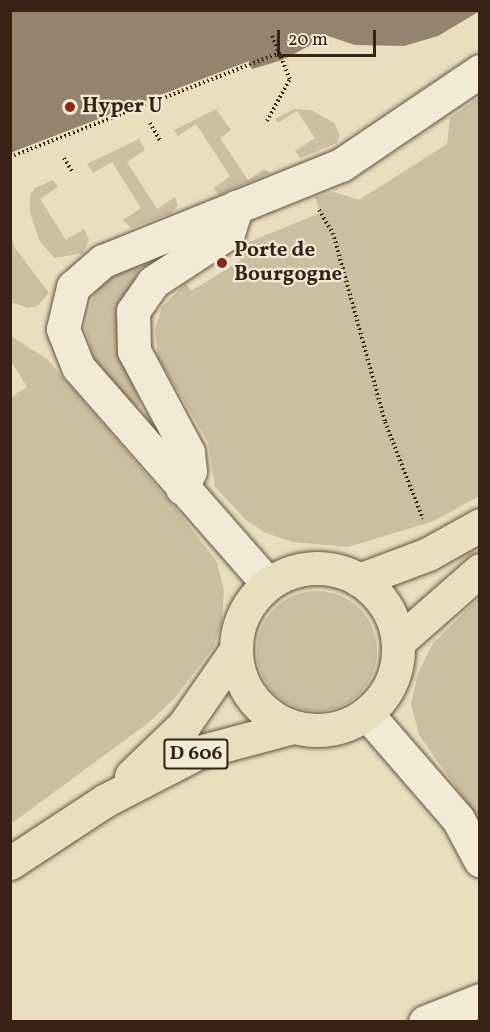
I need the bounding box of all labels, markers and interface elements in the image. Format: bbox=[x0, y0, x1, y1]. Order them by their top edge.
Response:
scale bar bbox=[280, 18, 379, 56]
text: 20 m bbox=[288, 28, 328, 53]
place label: Hyper U bbox=[82, 94, 163, 120]
marker: Hyper U bbox=[63, 100, 77, 114]
place label: Porte de Bourgogne bbox=[234, 238, 342, 288]
marker: Porte de Bourgogne bbox=[215, 256, 229, 270]
road number: D 606 bbox=[163, 737, 229, 771]

